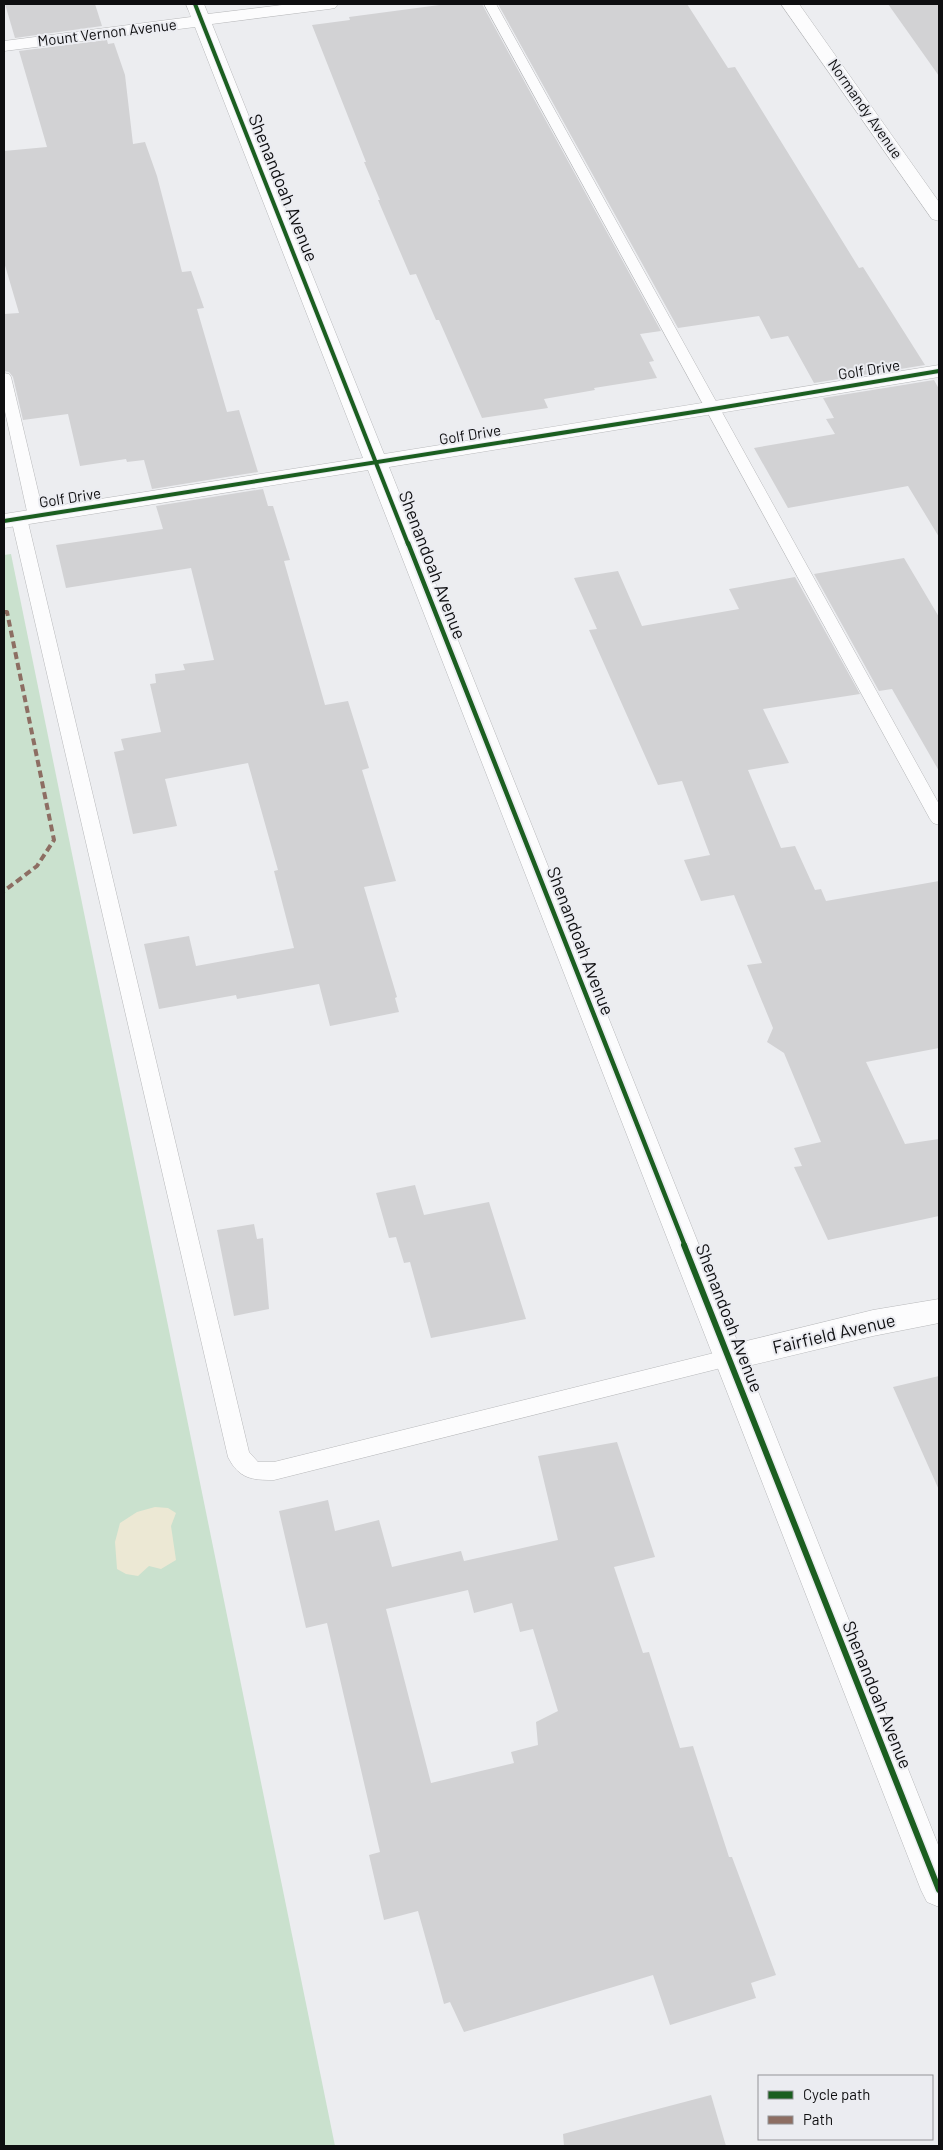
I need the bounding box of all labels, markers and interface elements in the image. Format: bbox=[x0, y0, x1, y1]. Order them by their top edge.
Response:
street label: Mount Vernon Avenue bbox=[36, 15, 177, 49]
street label: Normandy Avenue bbox=[825, 55, 907, 162]
street label: Shenandoah Avenue bbox=[244, 110, 324, 265]
street label: Golf Drive bbox=[837, 355, 901, 383]
street label: Golf Drive bbox=[438, 420, 502, 448]
street label: Golf Drive bbox=[38, 483, 102, 511]
street label: Shenandoah Avenue bbox=[394, 487, 471, 642]
street label: Shenandoah Avenue bbox=[542, 863, 619, 1018]
street label: Shenandoah Avenue bbox=[691, 1240, 768, 1395]
street label: Fairfield Avenue bbox=[770, 1308, 897, 1358]
street label: Shenandoah Avenue bbox=[838, 1617, 918, 1772]
legend bbox=[758, 2075, 933, 2140]
text: Cycle path bbox=[803, 2085, 870, 2103]
text: Path bbox=[803, 2110, 833, 2128]

